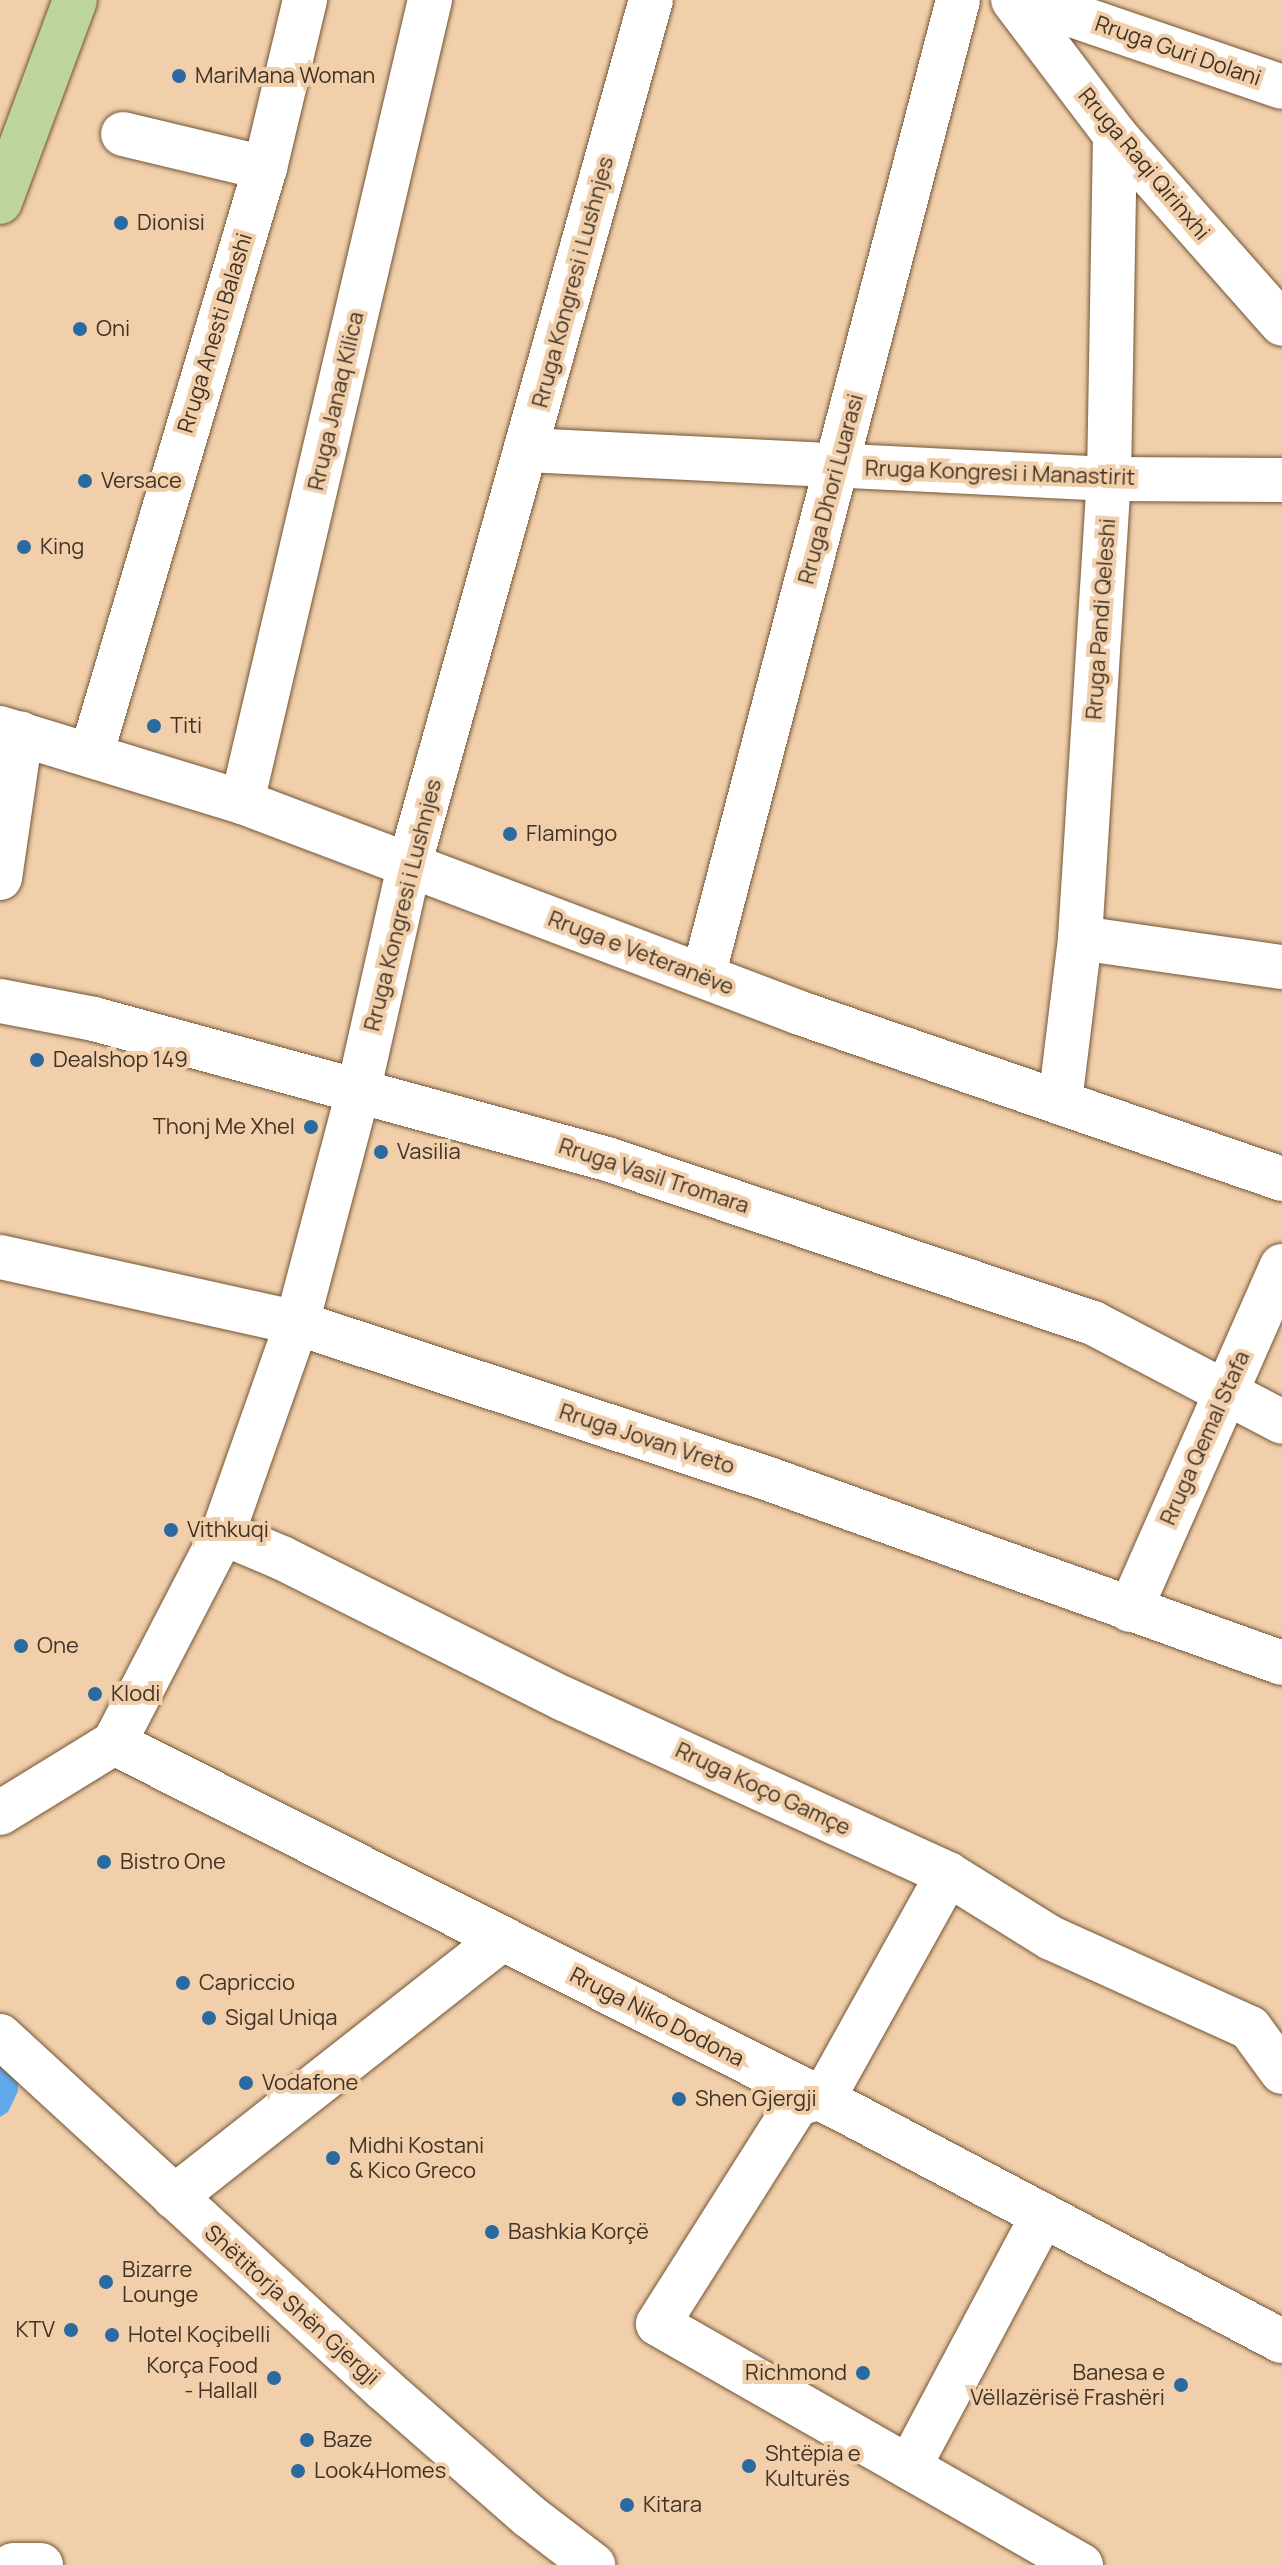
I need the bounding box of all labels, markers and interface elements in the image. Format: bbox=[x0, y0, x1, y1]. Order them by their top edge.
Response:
street label: Rruga Guri Dolani bbox=[1091, 10, 1265, 92]
place label: MariMana Woman bbox=[195, 63, 375, 89]
marker: MariMana Woman bbox=[170, 67, 188, 85]
street label: Rruga Raqi Qirinxhi bbox=[1073, 83, 1215, 245]
street label: Rruga Kongresi i Lushnjes bbox=[527, 154, 619, 410]
place label: Dionisi bbox=[137, 210, 205, 236]
marker: Dionisi bbox=[112, 214, 130, 232]
street label: Rruga Anesti Balashi bbox=[172, 230, 258, 436]
street label: Rruga Janaq Kilica bbox=[303, 309, 369, 493]
place label: Oni bbox=[96, 316, 130, 342]
marker: Oni bbox=[71, 320, 89, 338]
street label: Rruga Dhori Luarasi bbox=[793, 391, 869, 587]
street label: Rruga Kongresi i Manastirit bbox=[864, 455, 1136, 491]
place label: Versace bbox=[101, 468, 182, 494]
marker: Versace bbox=[76, 472, 94, 490]
street label: Rruga Pandi Qeleshi bbox=[1081, 518, 1121, 720]
place label: King bbox=[40, 534, 84, 560]
marker: King bbox=[15, 538, 33, 556]
place label: Titi bbox=[170, 713, 202, 739]
marker: Titi bbox=[145, 717, 163, 735]
street label: Rruga Kongresi i Lushnjes bbox=[359, 776, 447, 1034]
place label: Flamingo bbox=[526, 821, 617, 847]
marker: Flamingo bbox=[501, 825, 519, 843]
street label: Rruga e Veteranëve bbox=[544, 905, 738, 1001]
place label: Dealshop 149 bbox=[53, 1047, 188, 1073]
marker: Dealshop 149 bbox=[28, 1051, 46, 1069]
place label: Thonj Me Xhel bbox=[153, 1114, 295, 1140]
marker: Thonj Me Xhel bbox=[302, 1118, 320, 1136]
street label: Rruga Vasil Tromara bbox=[555, 1133, 753, 1219]
place label: Vasilia bbox=[397, 1139, 461, 1165]
marker: Vasilia bbox=[372, 1143, 390, 1161]
street label: Rruga Qemal Stafa bbox=[1155, 1347, 1255, 1529]
street label: Rruga Jovan Vreto bbox=[556, 1398, 738, 1480]
place label: Vithkuqi bbox=[187, 1517, 269, 1543]
marker: Vithkuqi bbox=[162, 1521, 180, 1539]
place label: One bbox=[37, 1633, 79, 1659]
marker: One bbox=[12, 1637, 30, 1655]
place label: Klodi bbox=[111, 1681, 160, 1707]
marker: Klodi bbox=[86, 1685, 104, 1703]
street label: Rruga Koço Gamçe bbox=[671, 1737, 855, 1841]
place label: Bistro One bbox=[120, 1849, 226, 1875]
marker: Bistro One bbox=[95, 1853, 113, 1871]
street label: Rruga Niko Dodona bbox=[565, 1962, 749, 2072]
place label: Capriccio bbox=[199, 1970, 295, 1996]
marker: Capriccio bbox=[174, 1974, 192, 1992]
place label: Sigal Uniqa bbox=[225, 2005, 337, 2031]
marker: Sigal Uniqa bbox=[200, 2009, 218, 2027]
place label: Vodafone bbox=[262, 2070, 358, 2096]
marker: Vodafone bbox=[237, 2074, 255, 2092]
place label: Shen Gjergji bbox=[695, 2086, 817, 2112]
marker: Shen Gjergji bbox=[670, 2090, 688, 2108]
place label: Midhi Kostani & Kico Greco bbox=[349, 2132, 484, 2184]
marker: Midhi Kostani & Kico Greco bbox=[324, 2149, 342, 2167]
street label: Shëtitorja Shën Gjergji bbox=[199, 2219, 385, 2391]
place label: Bashkia Korçë bbox=[508, 2219, 649, 2245]
marker: Bashkia Korçë bbox=[483, 2223, 501, 2241]
place label: Bizarre Lounge bbox=[122, 2256, 198, 2308]
marker: Bizarre Lounge bbox=[97, 2273, 115, 2291]
place label: KTV bbox=[16, 2317, 55, 2343]
marker: KTV bbox=[62, 2321, 80, 2339]
place label: Hotel Koçibelli bbox=[128, 2322, 270, 2348]
marker: Hotel Koçibelli bbox=[103, 2326, 121, 2344]
place label: Korça Food - Hallall bbox=[147, 2352, 258, 2404]
place label: Banesa e Vëllazërisë Frashëri bbox=[970, 2359, 1165, 2410]
place label: Richmond bbox=[745, 2360, 847, 2386]
marker: Richmond bbox=[854, 2364, 872, 2382]
marker: Korça Food - Hallall bbox=[265, 2369, 283, 2387]
marker: Banesa e Vëllazërisë Frashëri bbox=[1172, 2376, 1190, 2394]
place label: Baze bbox=[323, 2427, 372, 2453]
marker: Baze bbox=[298, 2431, 316, 2449]
place label: Shtëpia e Kulturës bbox=[765, 2440, 861, 2492]
marker: Shtëpia e Kulturës bbox=[740, 2457, 758, 2475]
place label: Look4Homes bbox=[314, 2458, 446, 2484]
marker: Look4Homes bbox=[289, 2462, 307, 2480]
place label: Kitara bbox=[643, 2492, 702, 2518]
marker: Kitara bbox=[618, 2496, 636, 2514]

